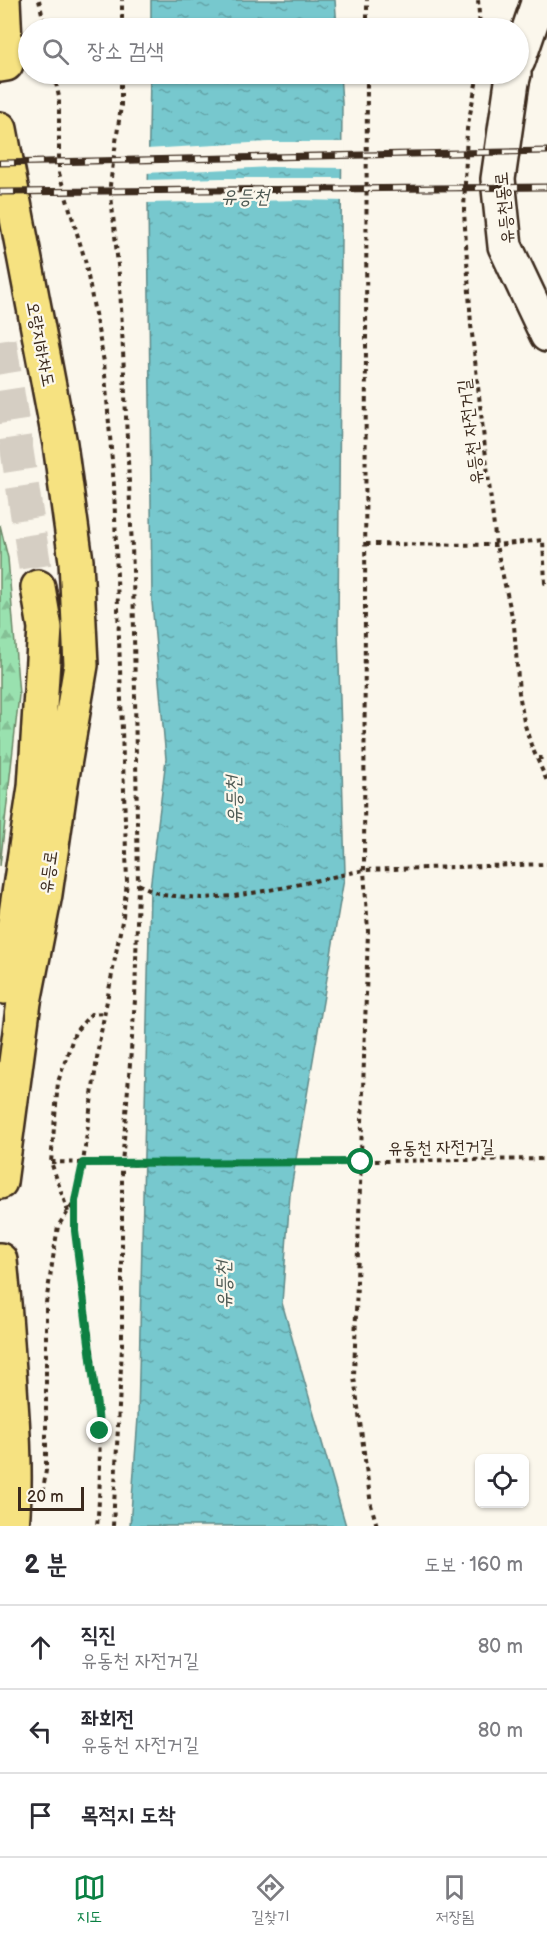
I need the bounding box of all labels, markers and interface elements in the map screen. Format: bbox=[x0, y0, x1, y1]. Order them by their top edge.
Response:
search box bbox=[18, 18, 529, 84]
icon: search bbox=[39, 35, 72, 68]
text: 장소 검색 bbox=[87, 38, 164, 65]
street label: 유등천동로 bbox=[491, 171, 518, 245]
water label: 유등천 bbox=[221, 185, 271, 209]
street label: 오량지하차도 bbox=[22, 299, 59, 389]
street label: 유등천 자전거길 bbox=[454, 377, 487, 486]
water label: 유등천 bbox=[222, 774, 246, 824]
street label: 유등로 bbox=[35, 849, 62, 895]
street label: 유동천 자전거길 bbox=[388, 1136, 495, 1159]
route start bbox=[347, 1148, 373, 1174]
water label: 유등천 bbox=[212, 1259, 236, 1309]
route end bbox=[86, 1417, 112, 1443]
map controls bbox=[475, 1454, 529, 1508]
button: locate bbox=[475, 1454, 529, 1508]
scale bar bbox=[18, 1484, 84, 1512]
text: 20 m bbox=[27, 1488, 63, 1507]
text: 2 분 bbox=[24, 1550, 68, 1581]
text: 도보 · 160 m bbox=[424, 1553, 523, 1577]
text: 직진 bbox=[81, 1622, 116, 1649]
icon: ahead bbox=[24, 1631, 57, 1664]
text: 80 m bbox=[478, 1635, 523, 1659]
text: 유동천 자전거길 bbox=[81, 1649, 199, 1673]
text: 좌회전 bbox=[81, 1706, 134, 1733]
icon: left bbox=[24, 1715, 57, 1748]
text: 80 m bbox=[478, 1719, 523, 1743]
text: 유동천 자전거길 bbox=[81, 1733, 199, 1757]
icon: arrive bbox=[24, 1799, 57, 1832]
text: 목적지 도착 bbox=[81, 1802, 175, 1829]
tab: 지도 bbox=[73, 1871, 106, 1927]
tab: 길찾기 bbox=[251, 1871, 290, 1927]
tab: 저장됨 bbox=[436, 1871, 474, 1927]

